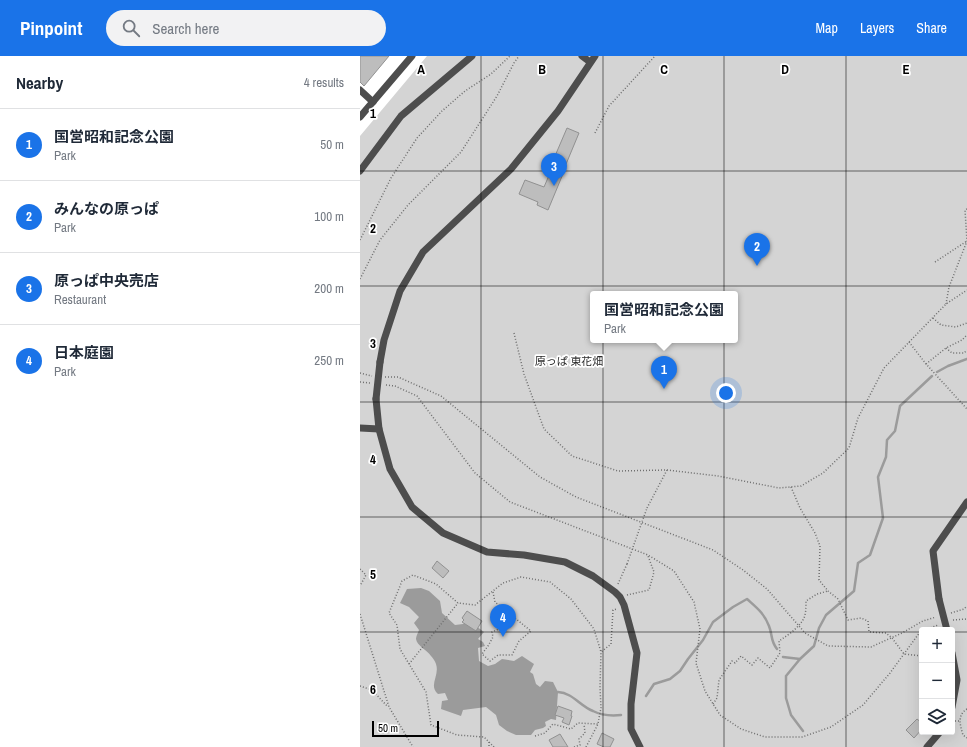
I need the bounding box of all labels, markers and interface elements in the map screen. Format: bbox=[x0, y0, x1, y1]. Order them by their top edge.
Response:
search box bbox=[106, 10, 386, 46]
text: Pinpoint bbox=[20, 15, 82, 41]
icon: search bbox=[120, 17, 142, 39]
text: Search here bbox=[152, 18, 219, 39]
text: Map bbox=[816, 19, 838, 37]
text: Layers bbox=[860, 19, 894, 37]
text: Share bbox=[916, 19, 947, 37]
text: A bbox=[417, 61, 425, 78]
text: B bbox=[538, 61, 546, 78]
text: C bbox=[660, 61, 668, 78]
text: D bbox=[781, 61, 789, 78]
text: E bbox=[902, 61, 910, 78]
text: Nearby bbox=[16, 71, 63, 94]
text: 4 results bbox=[304, 74, 344, 91]
text: 1 bbox=[370, 105, 376, 122]
text: 国営昭和記念公園 bbox=[54, 126, 174, 147]
text: 1 bbox=[26, 136, 32, 153]
text: 50 m bbox=[320, 136, 344, 153]
text: Park bbox=[54, 147, 76, 164]
pin: 3 bbox=[541, 153, 567, 186]
text: みんなの原っぱ bbox=[54, 198, 159, 219]
text: 2 bbox=[26, 208, 32, 225]
text: 100 m bbox=[314, 208, 344, 225]
text: Park bbox=[54, 219, 76, 236]
text: 2 bbox=[370, 220, 376, 237]
pin: 2 bbox=[744, 233, 770, 266]
text: 原っぱ中央売店 bbox=[54, 270, 159, 291]
text: 3 bbox=[26, 280, 32, 297]
text: 200 m bbox=[314, 280, 344, 297]
text: Restaurant bbox=[54, 291, 106, 308]
popup bbox=[590, 291, 738, 343]
text: 国営昭和記念公園 bbox=[604, 299, 724, 320]
text: Park bbox=[604, 320, 626, 337]
text: 3 bbox=[370, 335, 376, 352]
text: 日本庭園 bbox=[54, 342, 114, 363]
text: 4 bbox=[26, 352, 32, 369]
text: 250 m bbox=[314, 352, 344, 369]
park label: 原っぱ 東花畑 bbox=[535, 354, 603, 368]
pin: 1 bbox=[651, 356, 677, 389]
text: Park bbox=[54, 363, 76, 380]
your location bbox=[716, 383, 736, 403]
text: 4 bbox=[370, 451, 376, 468]
text: 5 bbox=[370, 566, 376, 583]
pin: 4 bbox=[490, 604, 516, 637]
map controls bbox=[919, 627, 955, 735]
button: + bbox=[919, 627, 955, 663]
button: − bbox=[919, 663, 955, 699]
text: 6 bbox=[370, 681, 376, 698]
button: layers bbox=[919, 699, 955, 735]
scale bar bbox=[372, 719, 439, 738]
text: 50 m bbox=[378, 721, 398, 735]

